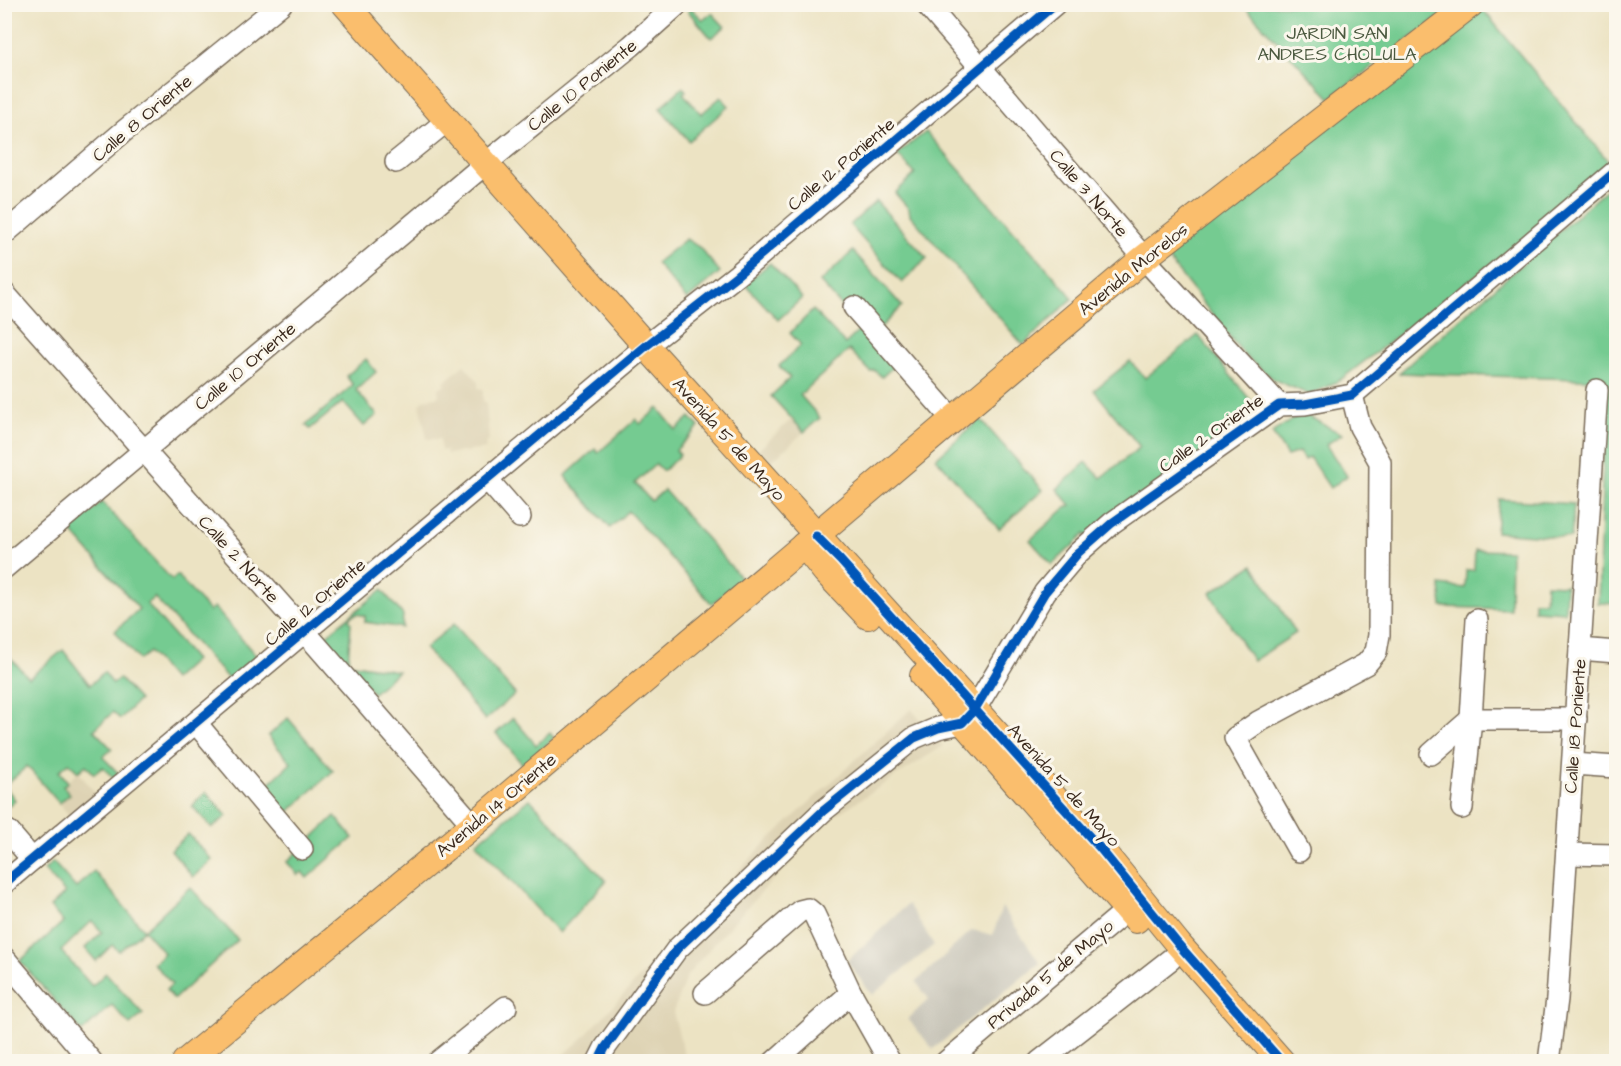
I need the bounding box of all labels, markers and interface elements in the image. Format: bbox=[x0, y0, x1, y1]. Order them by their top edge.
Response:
park label: JARDIN SAN ANDRES CHOLULA bbox=[1257, 21, 1417, 67]
street label: Calle 10 Poniente bbox=[522, 33, 643, 137]
street label: Calle 8 Oriente bbox=[87, 69, 198, 168]
street label: Calle 12 Poniente bbox=[782, 112, 901, 217]
street label: Calle 3 Norte bbox=[1043, 144, 1134, 243]
street label: Avenida Morelos bbox=[1073, 217, 1193, 321]
street label: Calle 10 Oriente bbox=[189, 316, 302, 416]
street label: Avenida 5 de Mayo bbox=[666, 372, 791, 507]
street label: Calle 2 Oriente bbox=[1154, 388, 1269, 479]
street label: Calle 2 Norte bbox=[192, 510, 285, 609]
street label: Calle 12 Oriente bbox=[259, 553, 371, 652]
street label: Calle 18 Poniente bbox=[1558, 658, 1593, 794]
street label: Avenida 5 de Mayo bbox=[1001, 718, 1126, 853]
street label: Avenida 14 Oriente bbox=[431, 747, 562, 863]
street label: Privada 5 de Mayo bbox=[982, 914, 1120, 1036]

